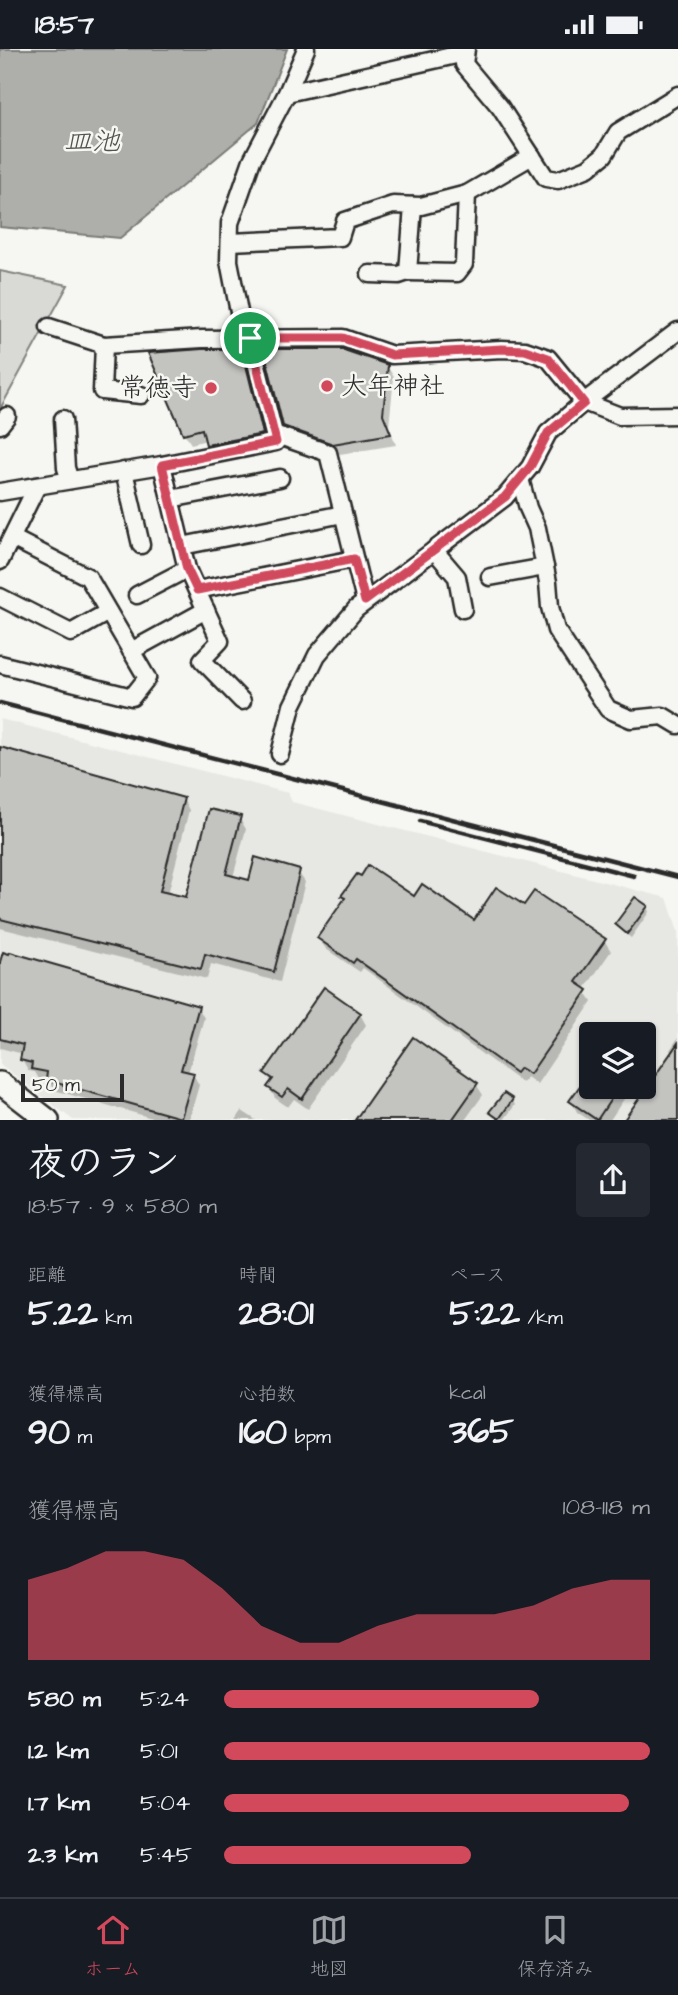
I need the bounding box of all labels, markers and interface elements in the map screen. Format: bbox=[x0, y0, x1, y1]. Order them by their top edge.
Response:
text: 18:57 bbox=[35, 7, 94, 43]
water label: 皿池 bbox=[64, 122, 121, 161]
pin bbox=[220, 308, 280, 368]
icon: arrive bbox=[231, 319, 269, 357]
place label: 大年神社 bbox=[341, 368, 445, 404]
place label: 常徳寺 bbox=[119, 370, 197, 406]
marker: 大年神社 bbox=[319, 378, 335, 394]
marker: 常徳寺 bbox=[203, 380, 219, 396]
map controls bbox=[579, 1022, 656, 1099]
button: layers bbox=[579, 1022, 656, 1099]
scale bar bbox=[21, 1071, 124, 1103]
text: 50 m bbox=[32, 1072, 80, 1099]
text: 夜のラン bbox=[28, 1138, 180, 1190]
button: share bbox=[576, 1143, 650, 1217]
text: 18:57 · 9 × 580 m bbox=[28, 1190, 217, 1222]
text: 距離 bbox=[28, 1262, 66, 1289]
text: 時間 bbox=[239, 1262, 277, 1289]
text: ペース bbox=[449, 1262, 505, 1289]
text: 5.22 bbox=[28, 1289, 98, 1338]
text: 28:01 bbox=[239, 1289, 314, 1338]
text: 5:22 bbox=[449, 1289, 520, 1338]
text: km bbox=[98, 1305, 132, 1332]
text: /km bbox=[520, 1305, 563, 1332]
text: kcal bbox=[449, 1380, 486, 1407]
text: 獲得標高 bbox=[28, 1381, 104, 1408]
text: 心拍数 bbox=[239, 1381, 296, 1408]
text: 365 bbox=[449, 1407, 514, 1456]
text: 90 bbox=[28, 1408, 70, 1457]
text: 160 bbox=[239, 1408, 287, 1457]
text: m bbox=[70, 1424, 92, 1451]
text: bpm bbox=[287, 1424, 331, 1451]
text: 108–118 m bbox=[563, 1491, 650, 1523]
text: 獲得標高 bbox=[28, 1495, 120, 1527]
text: 580 m bbox=[28, 1683, 101, 1715]
text: 5:24 bbox=[140, 1683, 189, 1715]
text: 1.2 km bbox=[28, 1735, 89, 1767]
text: 5:01 bbox=[140, 1735, 178, 1767]
text: 1.7 km bbox=[28, 1787, 90, 1819]
text: 5:04 bbox=[140, 1787, 190, 1819]
text: 2.3 km bbox=[28, 1839, 97, 1871]
text: 5:45 bbox=[140, 1839, 192, 1871]
tab: ホーム bbox=[85, 1911, 141, 1983]
tab: 地図 bbox=[310, 1911, 348, 1983]
tab: 保存済み bbox=[517, 1911, 593, 1983]

